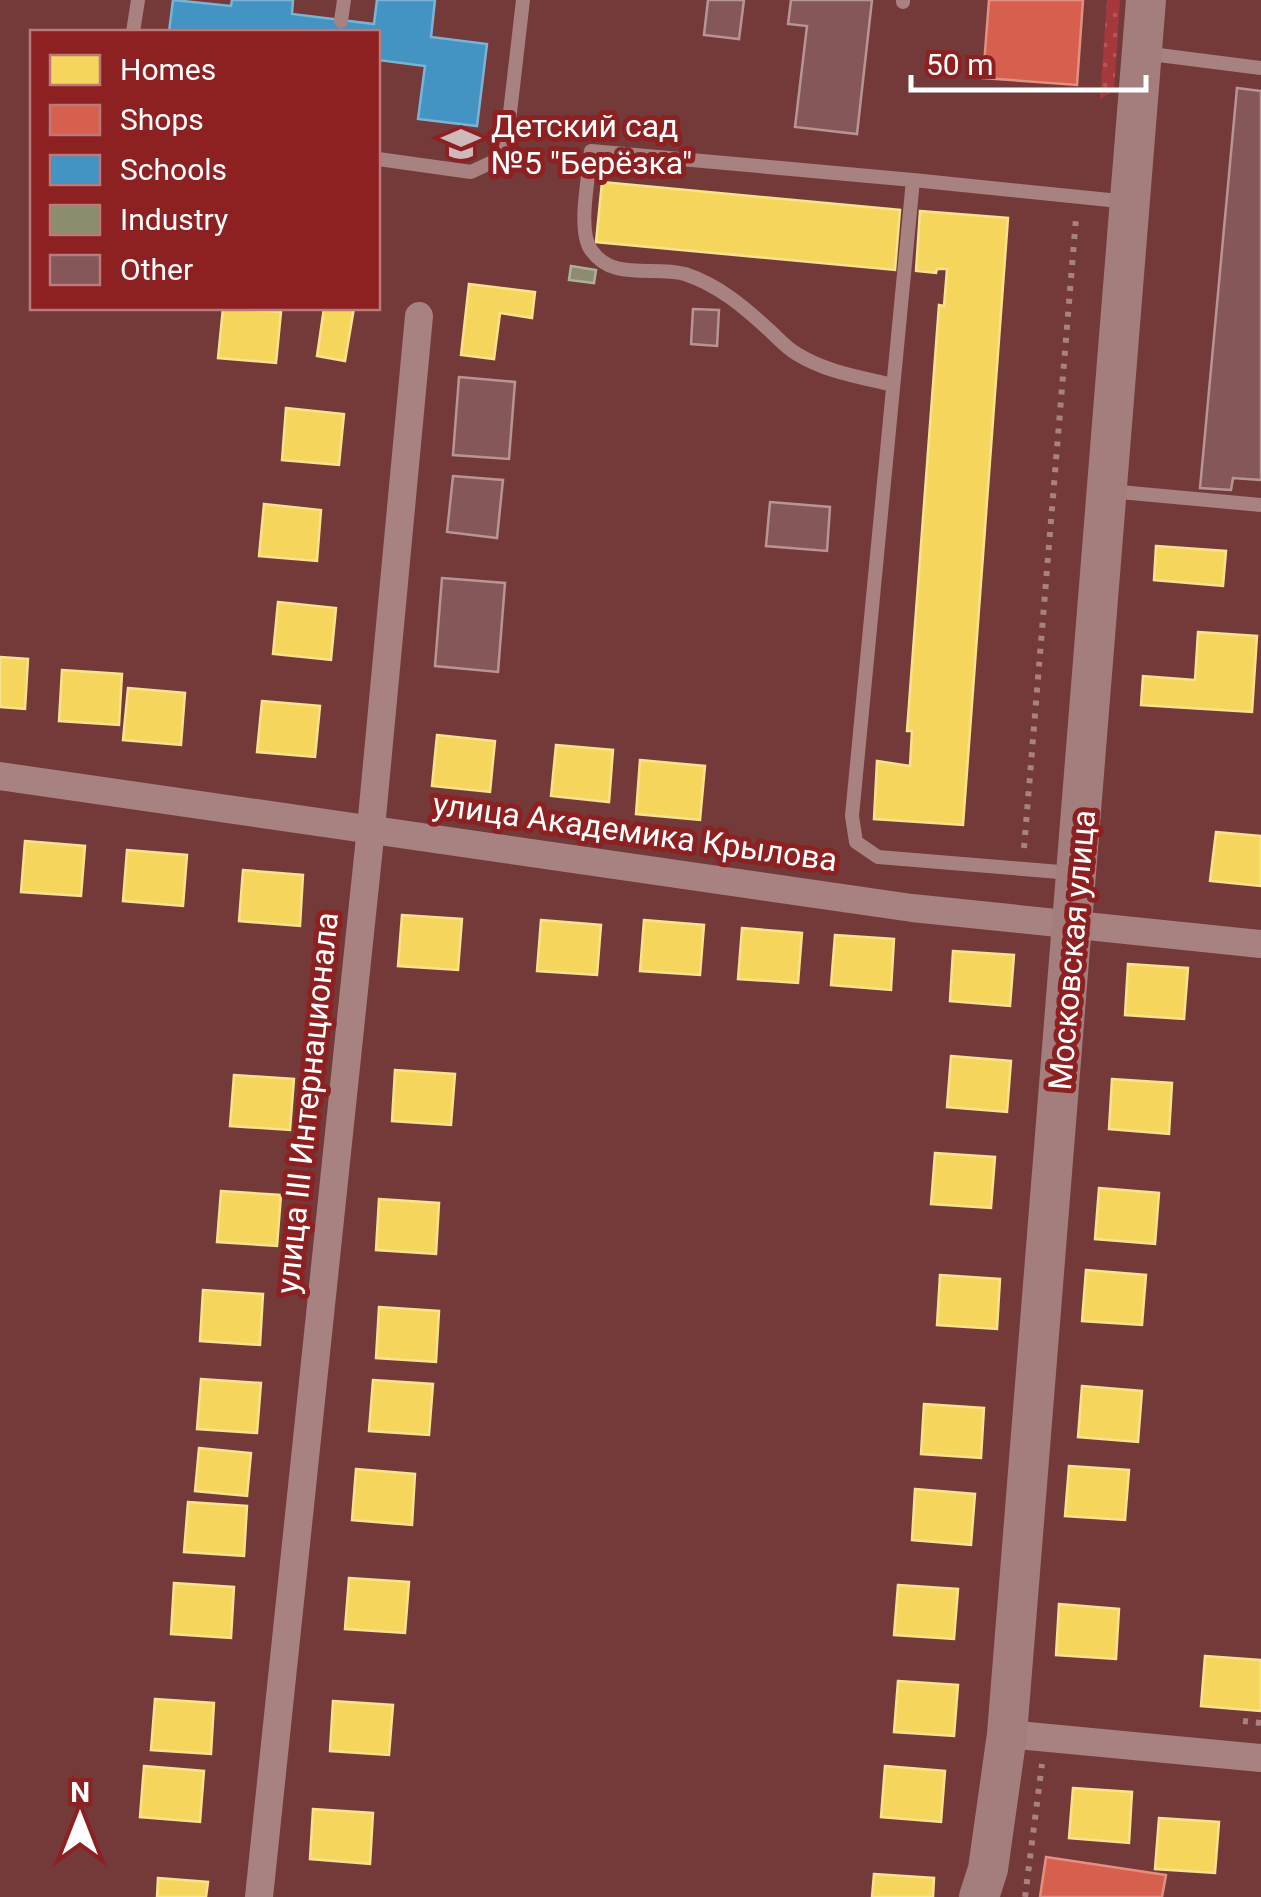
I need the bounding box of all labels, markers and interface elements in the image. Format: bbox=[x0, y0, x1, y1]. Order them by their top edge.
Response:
legend bbox=[30, 30, 380, 310]
scale bar bbox=[911, 30, 1146, 92]
text: 50 m bbox=[926, 47, 993, 82]
text: Homes bbox=[120, 52, 216, 87]
text: Shops bbox=[120, 102, 204, 137]
place label: Детский сад №5 "Берёзка" bbox=[491, 107, 692, 182]
school or university icon: Детский сад №5 "Берёзка" bbox=[440, 123, 482, 165]
text: Schools bbox=[120, 152, 227, 187]
text: Industry bbox=[120, 202, 228, 237]
text: Other bbox=[120, 252, 193, 287]
street label: улица Академика Крылова bbox=[430, 785, 840, 879]
street label: Московская улица bbox=[1041, 808, 1103, 1092]
street label: улица III Интернационала bbox=[268, 910, 346, 1296]
north arrow bbox=[30, 1767, 130, 1867]
text: N bbox=[70, 1776, 90, 1809]

